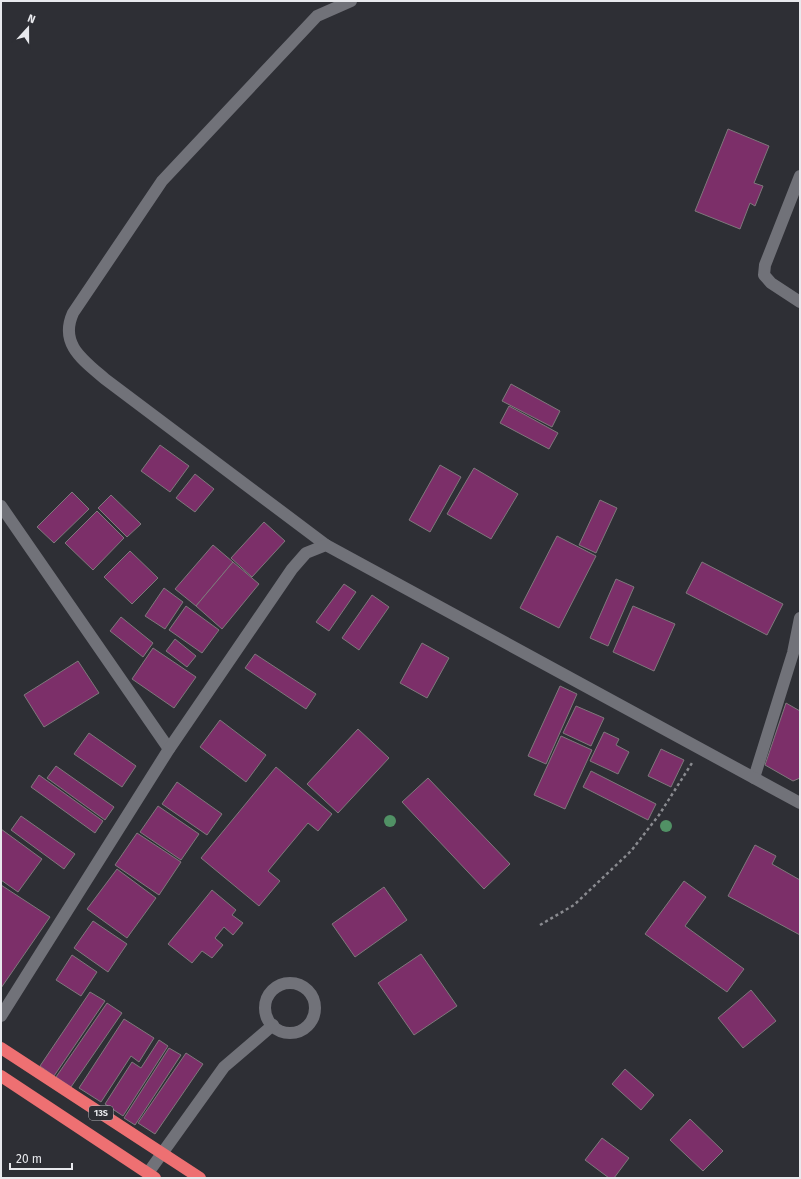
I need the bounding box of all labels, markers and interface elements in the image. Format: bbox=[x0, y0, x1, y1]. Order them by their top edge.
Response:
north arrow bbox=[8, 8, 48, 48]
text: N bbox=[26, 12, 37, 27]
road number: 13S bbox=[89, 1106, 113, 1120]
scale bar bbox=[10, 1145, 72, 1171]
text: 20 m bbox=[16, 1152, 42, 1166]

